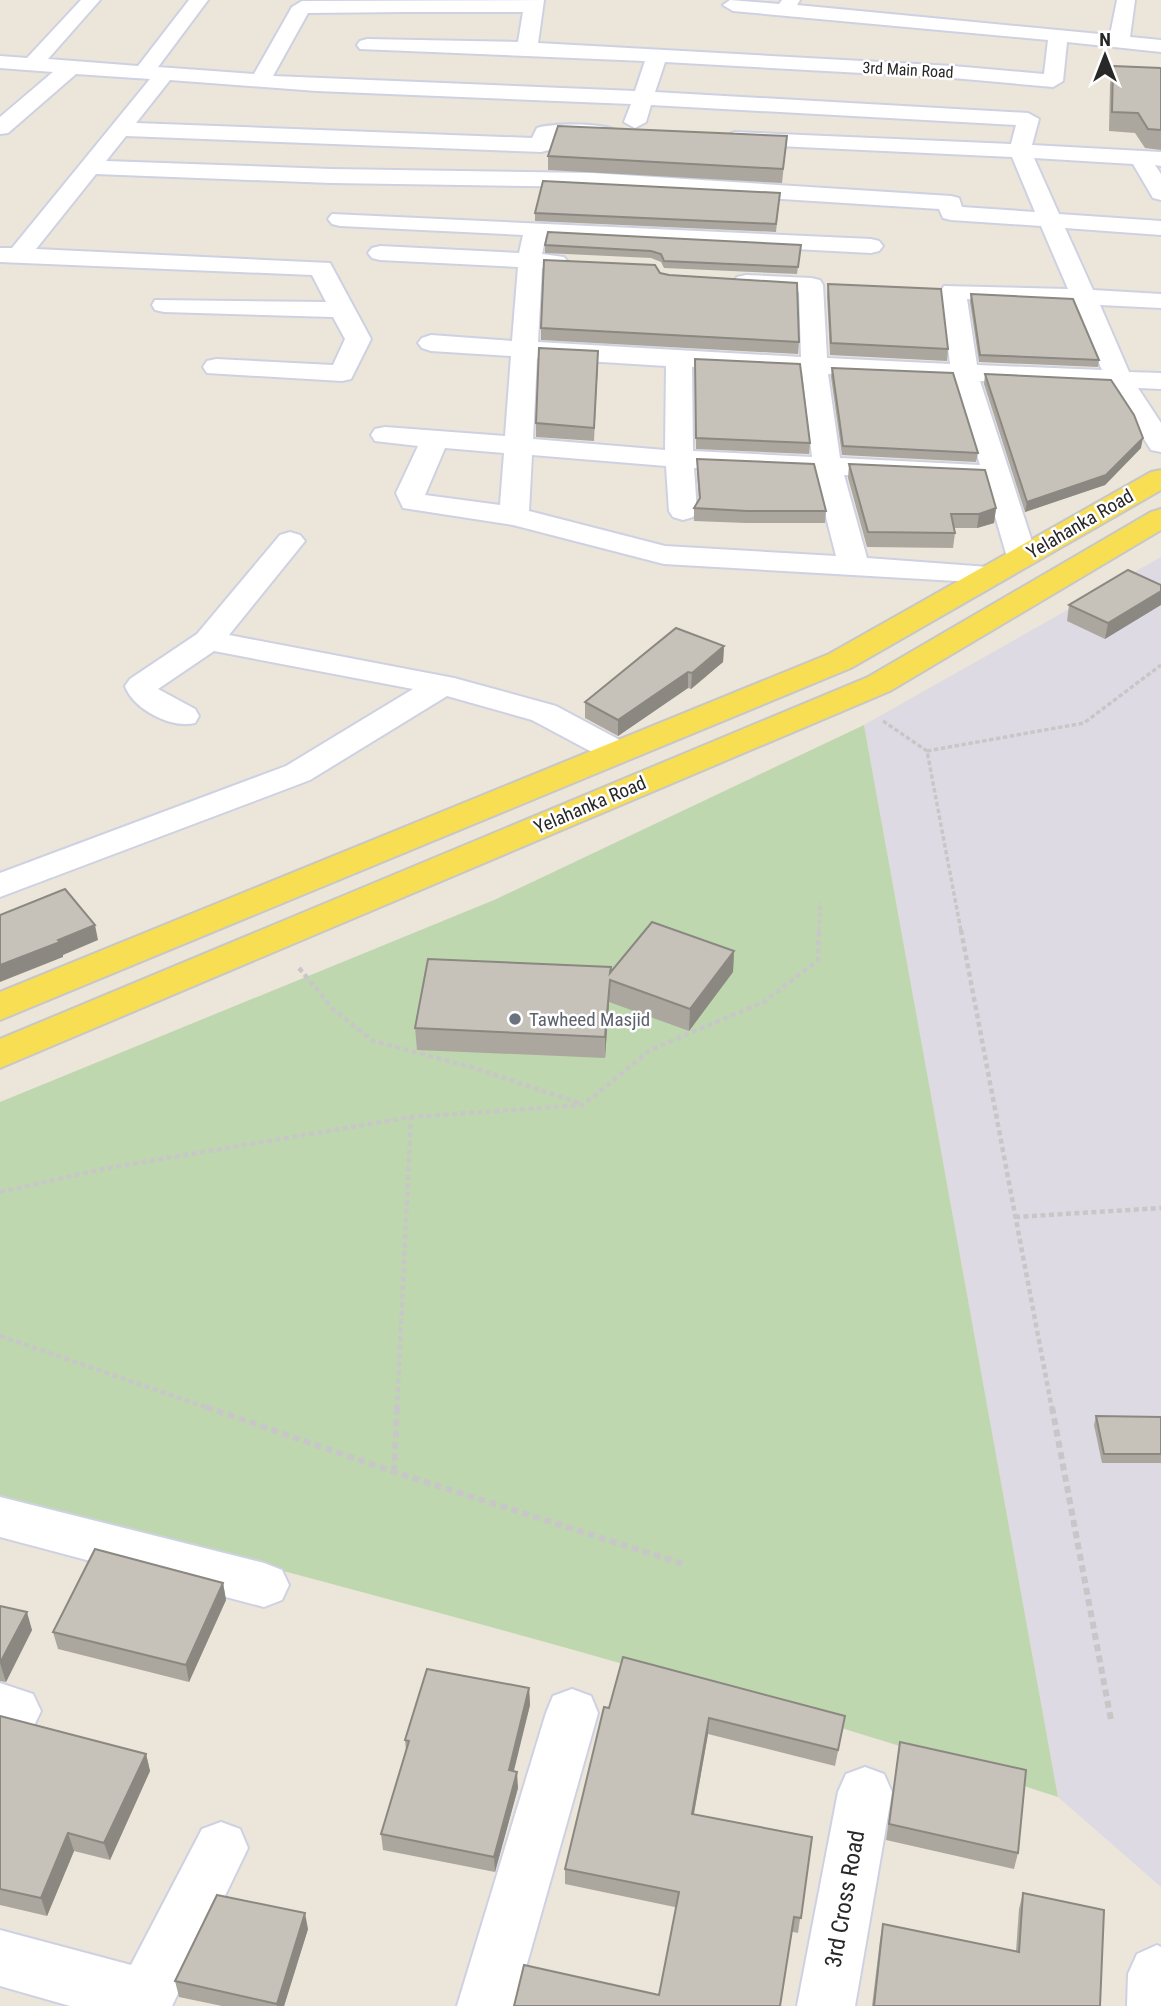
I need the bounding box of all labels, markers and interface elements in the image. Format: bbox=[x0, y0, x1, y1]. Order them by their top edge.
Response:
north arrow bbox=[1070, 21, 1140, 91]
text: N bbox=[1099, 28, 1111, 51]
street label: 3rd Main Road bbox=[862, 58, 954, 82]
street label: Yelahanka Road bbox=[1023, 484, 1137, 564]
street label: Yelahanka Road bbox=[531, 771, 649, 839]
place label: Tawheed Masjid bbox=[529, 1008, 650, 1031]
marker: Tawheed Masjid bbox=[507, 1011, 523, 1027]
street label: 3rd Cross Road bbox=[820, 1828, 870, 1970]

